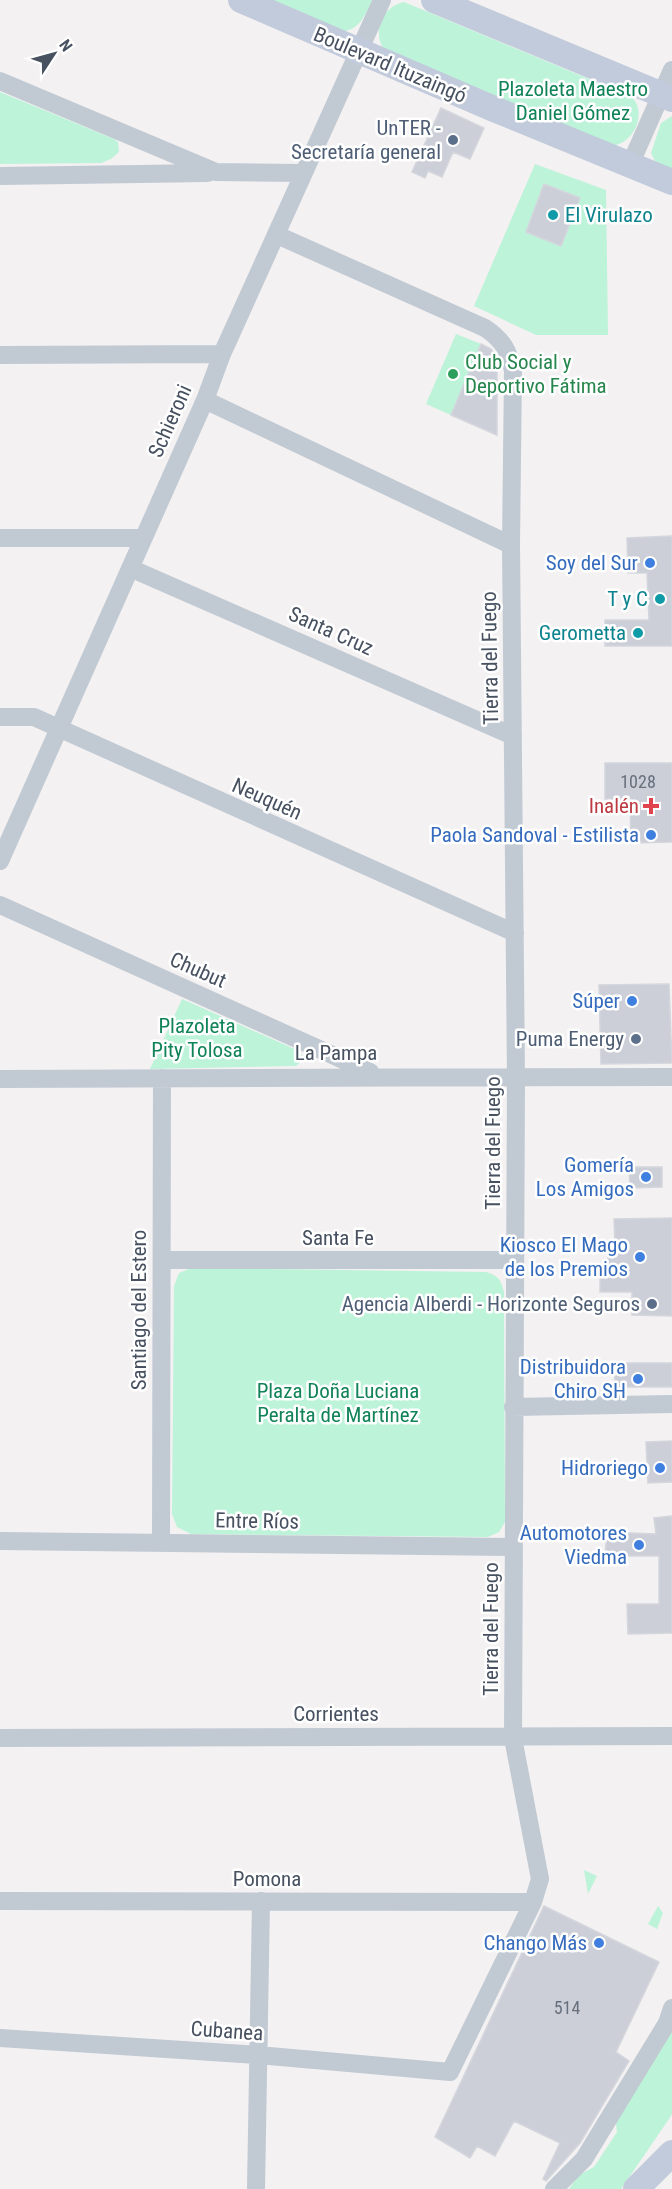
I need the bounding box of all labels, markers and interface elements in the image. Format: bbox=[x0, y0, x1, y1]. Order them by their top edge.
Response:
street label: Boulevard Ituzaingó bbox=[310, 22, 470, 108]
north arrow bbox=[24, 24, 84, 84]
text: N bbox=[55, 36, 76, 55]
park label: Plazoleta Maestro Daniel Gómez bbox=[498, 77, 648, 125]
place label: UnTER - Secretaría general bbox=[291, 116, 441, 164]
marker: UnTER - Secretaría general bbox=[446, 133, 460, 147]
place label: El Virulazo bbox=[565, 203, 653, 227]
marker: El Virulazo bbox=[546, 208, 560, 222]
place label: Club Social y Deportivo Fátima bbox=[465, 350, 607, 398]
marker: Club Social y Deportivo Fátima bbox=[446, 367, 460, 381]
street label: Schieroni bbox=[143, 381, 197, 461]
place label: Soy del Sur bbox=[546, 551, 638, 575]
marker: Soy del Sur bbox=[643, 556, 657, 570]
place label: T y C bbox=[607, 587, 648, 611]
street label: Tierra del Fuego bbox=[477, 591, 503, 725]
marker: T y C bbox=[653, 592, 667, 606]
street label: Santa Cruz bbox=[285, 602, 377, 660]
place label: Gerometta bbox=[539, 621, 626, 645]
marker: Gerometta bbox=[631, 626, 645, 640]
house number: 1028 bbox=[620, 771, 656, 792]
street label: Neuquén bbox=[228, 773, 306, 825]
place label: Inalén bbox=[589, 794, 639, 818]
marker: Inalén bbox=[644, 799, 658, 813]
place label: Paola Sandoval - Estilista bbox=[430, 823, 639, 847]
marker: Paola Sandoval - Estilista bbox=[644, 828, 658, 842]
street label: Chubut bbox=[166, 947, 230, 993]
place label: Súper bbox=[572, 989, 620, 1013]
marker: Súper bbox=[625, 994, 639, 1008]
park label: Plazoleta Pity Tolosa bbox=[151, 1014, 243, 1062]
place label: Puma Energy bbox=[516, 1027, 624, 1051]
marker: Puma Energy bbox=[629, 1032, 643, 1046]
street label: La Pampa bbox=[295, 1041, 377, 1065]
street label: Tierra del Fuego bbox=[481, 1076, 505, 1210]
place label: Gomería Los Amigos bbox=[536, 1153, 634, 1201]
marker: Gomería Los Amigos bbox=[639, 1170, 653, 1184]
street label: Santa Fe bbox=[302, 1226, 374, 1250]
street label: Santiago del Estero bbox=[127, 1230, 151, 1390]
place label: Kiosco El Mago de los Premios bbox=[500, 1233, 628, 1281]
marker: Kiosco El Mago de los Premios bbox=[633, 1250, 647, 1264]
place label: Agencia Alberdi - Horizonte Seguros bbox=[342, 1292, 640, 1316]
marker: Agencia Alberdi - Horizonte Seguros bbox=[645, 1297, 659, 1311]
place label: Distribuidora Chiro SH bbox=[520, 1355, 626, 1403]
marker: Distribuidora Chiro SH bbox=[631, 1372, 645, 1386]
park label: Plaza Doña Luciana Peralta de Martínez bbox=[257, 1379, 419, 1427]
place label: Hidroriego bbox=[561, 1456, 648, 1480]
marker: Hidroriego bbox=[653, 1461, 667, 1475]
street label: Entre Ríos bbox=[215, 1508, 299, 1534]
place label: Automotores Viedma bbox=[520, 1521, 627, 1569]
marker: Automotores Viedma bbox=[632, 1538, 646, 1552]
street label: Tierra del Fuego bbox=[479, 1562, 503, 1696]
street label: Corrientes bbox=[293, 1702, 379, 1726]
street label: Pomona bbox=[233, 1867, 301, 1891]
place label: Chango Más bbox=[484, 1931, 587, 1955]
marker: Chango Más bbox=[592, 1936, 606, 1950]
house number: 514 bbox=[554, 1997, 580, 2018]
street label: Cubanea bbox=[190, 2016, 264, 2046]

